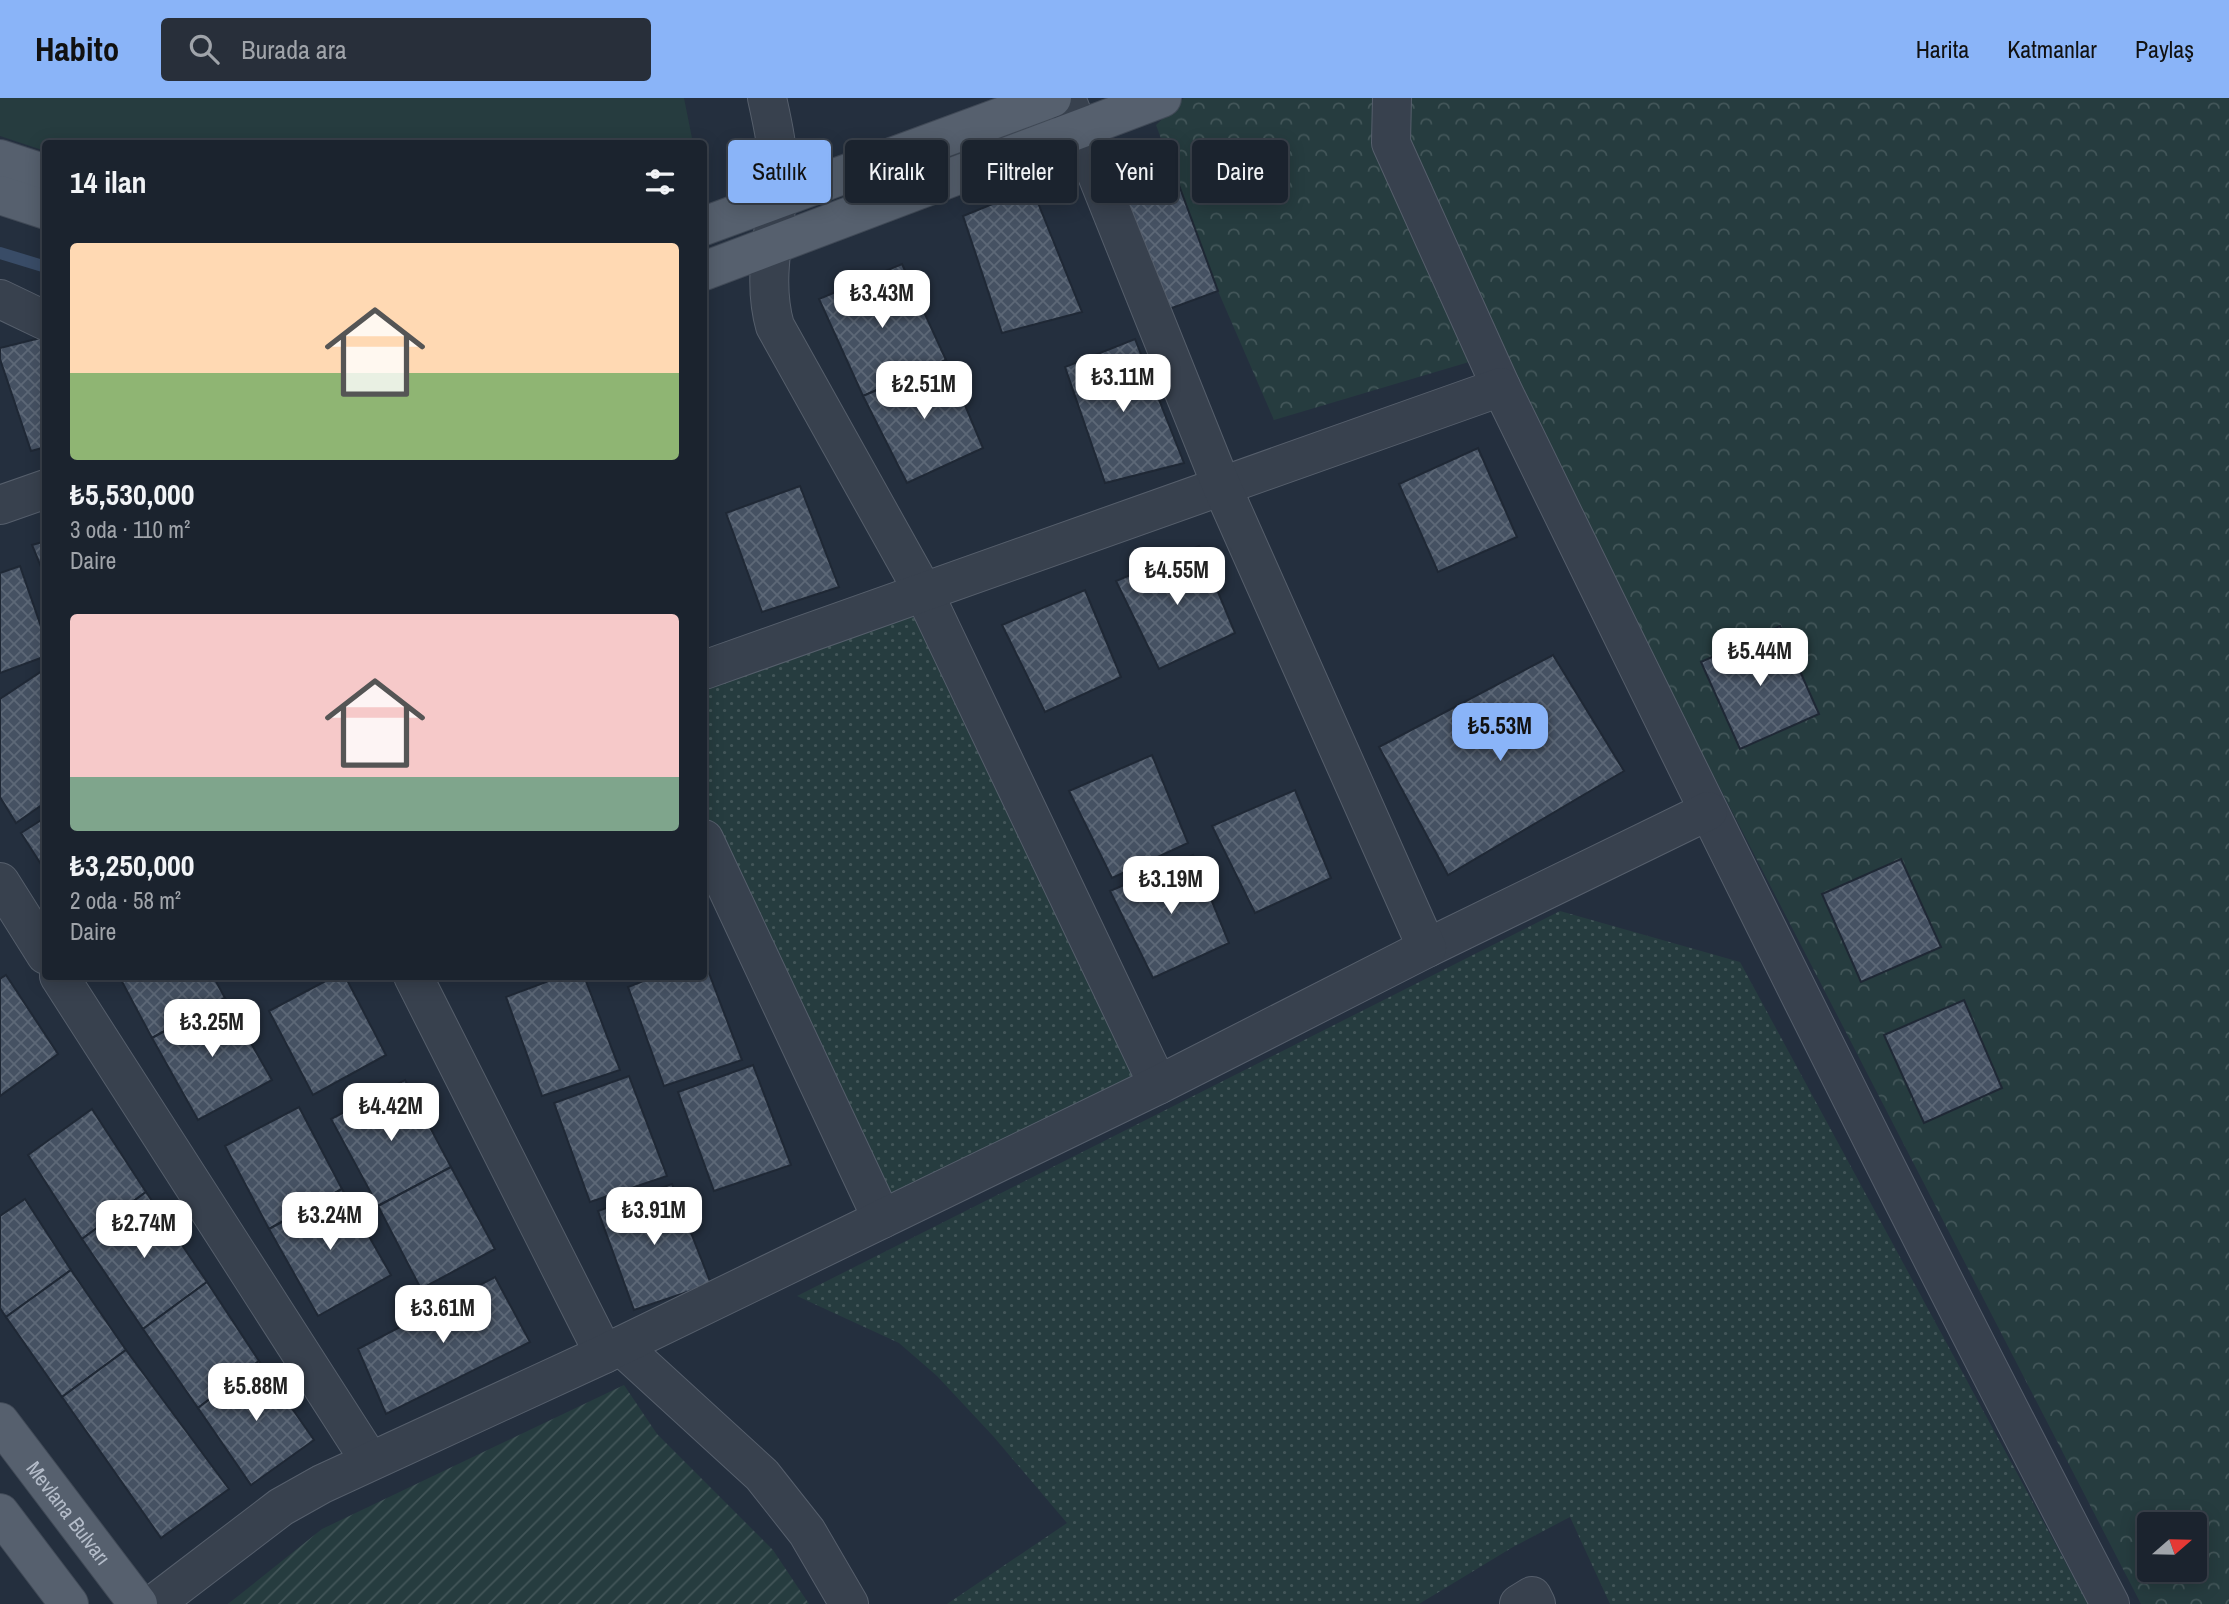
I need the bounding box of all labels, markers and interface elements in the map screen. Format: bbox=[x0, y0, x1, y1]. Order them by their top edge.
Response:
search box bbox=[161, 18, 651, 81]
text: Habito bbox=[35, 27, 119, 71]
icon: search bbox=[185, 30, 223, 68]
text: Burada ara bbox=[241, 32, 347, 67]
text: Harita bbox=[1916, 33, 1969, 65]
text: Katmanlar bbox=[2007, 33, 2097, 65]
text: Paylaş bbox=[2135, 33, 2194, 65]
chip: Satılık bbox=[728, 140, 831, 203]
chip: Kiralık bbox=[845, 140, 948, 203]
chip: Filtreler bbox=[962, 140, 1077, 203]
chip: Yeni bbox=[1091, 140, 1178, 203]
chip: Daire bbox=[1192, 140, 1288, 203]
text: 14 ilan bbox=[70, 162, 147, 202]
icon: filters bbox=[641, 163, 679, 201]
pin: ₺3.43M bbox=[825, 271, 939, 330]
text: ₺3.43M bbox=[850, 277, 914, 308]
icon: home bbox=[312, 289, 438, 415]
pin: ₺3.11M bbox=[1066, 354, 1180, 414]
text: ₺3.11M bbox=[1092, 361, 1154, 392]
pin: ₺2.51M bbox=[867, 362, 981, 421]
text: ₺2.51M bbox=[892, 368, 956, 399]
text: ₺5,530,000 bbox=[70, 474, 194, 514]
text: 3 oda · 110 m² bbox=[70, 514, 190, 545]
text: Daire bbox=[70, 545, 116, 576]
pin: ₺4.55M bbox=[1120, 547, 1234, 607]
text: ₺4.55M bbox=[1145, 554, 1209, 585]
pin: ₺5.44M bbox=[1703, 628, 1817, 688]
text: ₺5.44M bbox=[1728, 635, 1792, 666]
icon: home bbox=[312, 660, 438, 786]
pin: ₺5.53M bbox=[1443, 704, 1557, 763]
text: ₺5.53M bbox=[1468, 710, 1532, 741]
text: ₺3,250,000 bbox=[70, 845, 194, 885]
pin: ₺3.19M bbox=[1114, 856, 1228, 916]
text: ₺3.19M bbox=[1139, 863, 1203, 894]
text: 2 oda · 58 m² bbox=[70, 885, 181, 916]
text: Daire bbox=[70, 916, 116, 947]
pin: ₺3.25M bbox=[155, 1000, 269, 1059]
text: ₺3.25M bbox=[180, 1006, 244, 1037]
pin: ₺4.42M bbox=[334, 1084, 448, 1143]
text: ₺4.42M bbox=[359, 1090, 423, 1121]
pin: ₺3.91M bbox=[597, 1188, 711, 1247]
pin: ₺3.24M bbox=[273, 1192, 387, 1252]
text: ₺3.91M bbox=[622, 1194, 686, 1225]
text: ₺3.24M bbox=[298, 1199, 362, 1230]
pin: ₺2.74M bbox=[87, 1200, 201, 1260]
text: ₺2.74M bbox=[112, 1207, 176, 1238]
pin: ₺3.61M bbox=[386, 1286, 500, 1345]
text: ₺3.61M bbox=[411, 1292, 475, 1323]
pin: ₺5.88M bbox=[199, 1364, 313, 1423]
text: ₺5.88M bbox=[224, 1370, 288, 1401]
street label: Mevlana Bulvarı bbox=[20, 1455, 118, 1571]
north arrow bbox=[2137, 1512, 2207, 1582]
map controls bbox=[2137, 1512, 2207, 1582]

